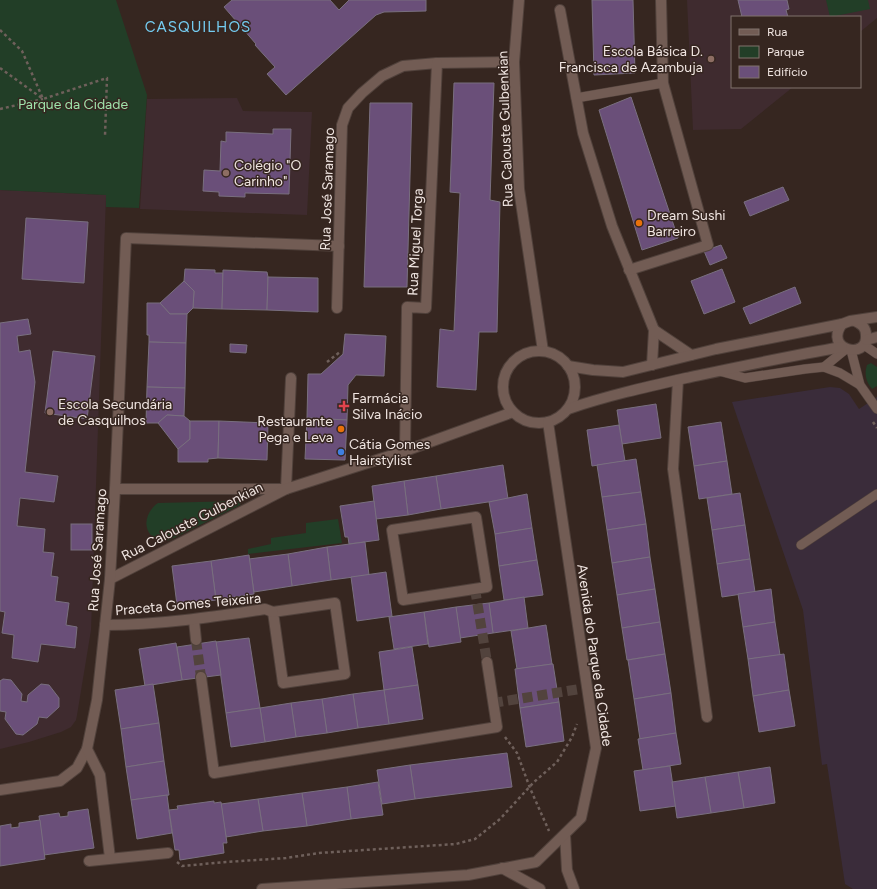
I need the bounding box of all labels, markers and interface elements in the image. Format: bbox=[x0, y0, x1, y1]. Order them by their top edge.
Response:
legend bbox=[731, 16, 861, 88]
district label: CASQUILHOS bbox=[145, 18, 251, 36]
text: Rua bbox=[767, 25, 787, 39]
place label: Escola Básica D. Francisca de Azambuja bbox=[559, 43, 703, 76]
text: Parque bbox=[767, 45, 805, 59]
street label: Rua Calouste Gulbenkian bbox=[494, 50, 517, 207]
marker: Escola Básica D. Francisca de Azambuja bbox=[706, 54, 716, 64]
text: Edifício bbox=[767, 65, 807, 79]
park label: Parque da Cidade bbox=[18, 96, 128, 113]
street label: Rua José Saramago bbox=[317, 127, 338, 251]
place label: Colégio "O Carinho" bbox=[234, 157, 301, 190]
marker: Colégio "O Carinho" bbox=[221, 168, 231, 178]
street label: Rua Miguel Torga bbox=[404, 188, 427, 296]
place label: Dream Sushi Barreiro bbox=[647, 207, 726, 240]
marker: Dream Sushi Barreiro bbox=[634, 218, 644, 228]
place label: Farmácia Silva Inácio bbox=[352, 390, 422, 423]
place label: Escola Secundária de Casquilhos bbox=[58, 396, 172, 429]
marker: Farmácia Silva Inácio bbox=[339, 401, 349, 411]
marker: Escola Secundária de Casquilhos bbox=[45, 407, 55, 417]
place label: Restaurante Pega e Leva bbox=[257, 413, 333, 446]
marker: Restaurante Pega e Leva bbox=[336, 424, 346, 434]
place label: Cátia Gomes Hairstylist bbox=[349, 436, 430, 469]
marker: Cátia Gomes Hairstylist bbox=[336, 447, 346, 457]
street label: Rua Calouste Gulbenkian bbox=[119, 478, 266, 565]
street label: Rua José Saramago bbox=[85, 488, 110, 612]
street label: Avenida do Parque da Cidade bbox=[573, 563, 616, 748]
street label: Praceta Gomes Teixeira bbox=[114, 590, 262, 619]

